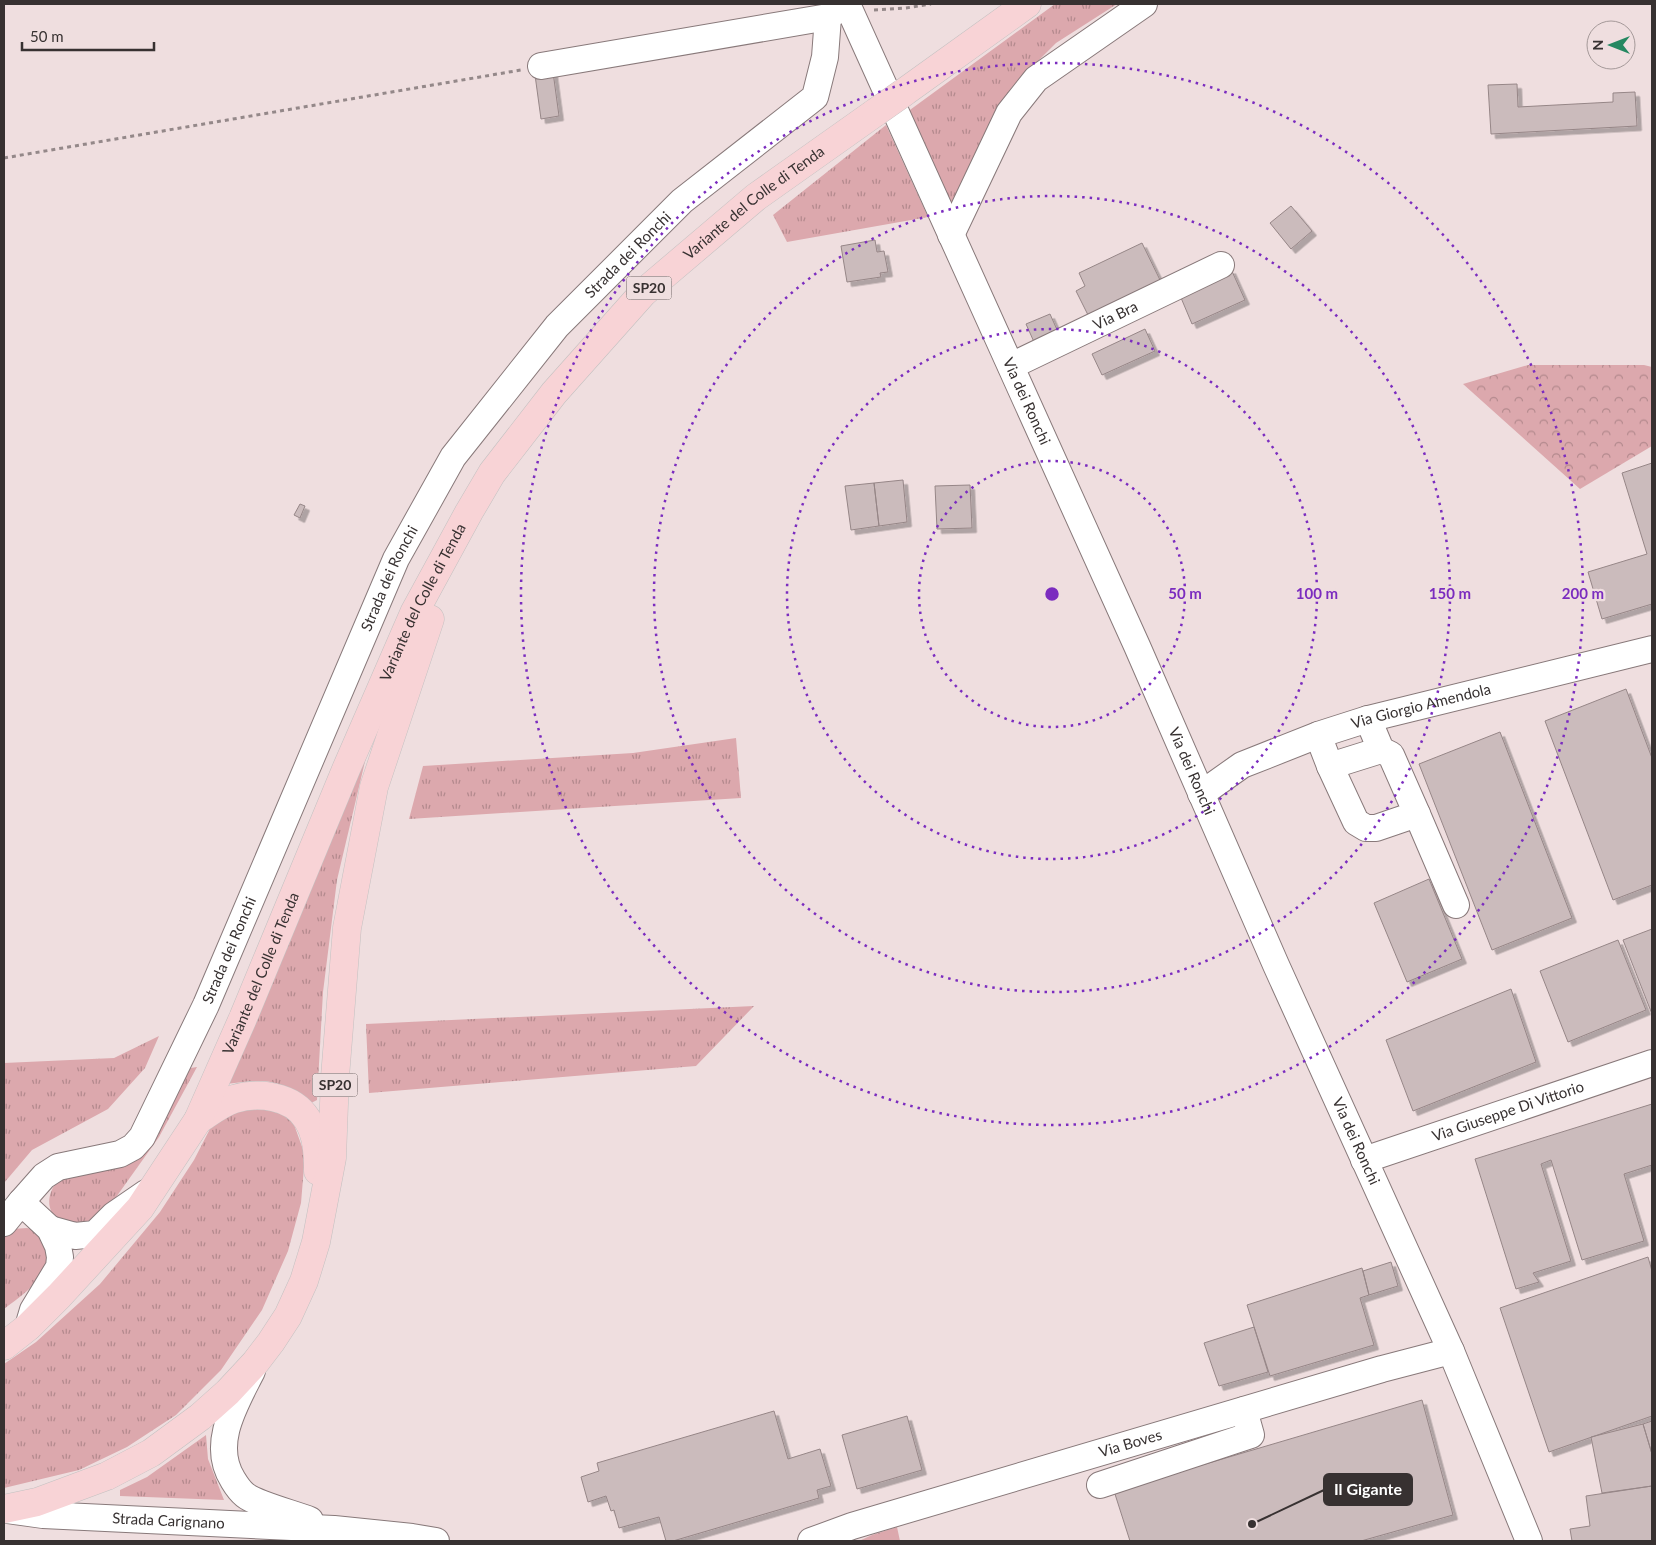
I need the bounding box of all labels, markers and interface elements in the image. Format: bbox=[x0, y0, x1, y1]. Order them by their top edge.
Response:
scale bar bbox=[22, 20, 155, 52]
north arrow bbox=[1586, 20, 1636, 70]
text: 50 m bbox=[30, 27, 64, 45]
text: N bbox=[1589, 40, 1606, 50]
street label: Variante del Colle di Tenda bbox=[679, 142, 827, 263]
street label: Strada dei Ronchi bbox=[581, 207, 674, 301]
road number: SP20 bbox=[626, 276, 672, 300]
street label: Via Bra bbox=[1090, 296, 1140, 333]
street label: Via dei Ronchi bbox=[1000, 354, 1055, 447]
street label: Variante del Colle di Tenda bbox=[375, 520, 469, 684]
street label: Strada dei Ronchi bbox=[356, 522, 421, 634]
text: 50 m bbox=[1168, 584, 1202, 602]
text: 100 m bbox=[1296, 584, 1338, 602]
text: 150 m bbox=[1429, 584, 1471, 602]
text: 200 m bbox=[1562, 584, 1604, 602]
centre of rings bbox=[1043, 585, 1061, 603]
street label: Via Giorgio Amendola bbox=[1349, 679, 1493, 732]
street label: Via dei Ronchi bbox=[1165, 724, 1219, 817]
street label: Variante del Colle di Tenda bbox=[218, 889, 302, 1057]
street label: Strada dei Ronchi bbox=[198, 894, 259, 1006]
road number: SP20 bbox=[312, 1074, 358, 1096]
street label: Via Giuseppe Di Vittorio bbox=[1429, 1077, 1586, 1144]
street label: Via dei Ronchi bbox=[1329, 1094, 1384, 1187]
street label: Via Boves bbox=[1096, 1425, 1164, 1460]
callout: Il Gigante bbox=[1324, 1474, 1412, 1505]
text: Il Gigante bbox=[1334, 1479, 1402, 1498]
street label: Strada Carignano bbox=[112, 1508, 225, 1532]

